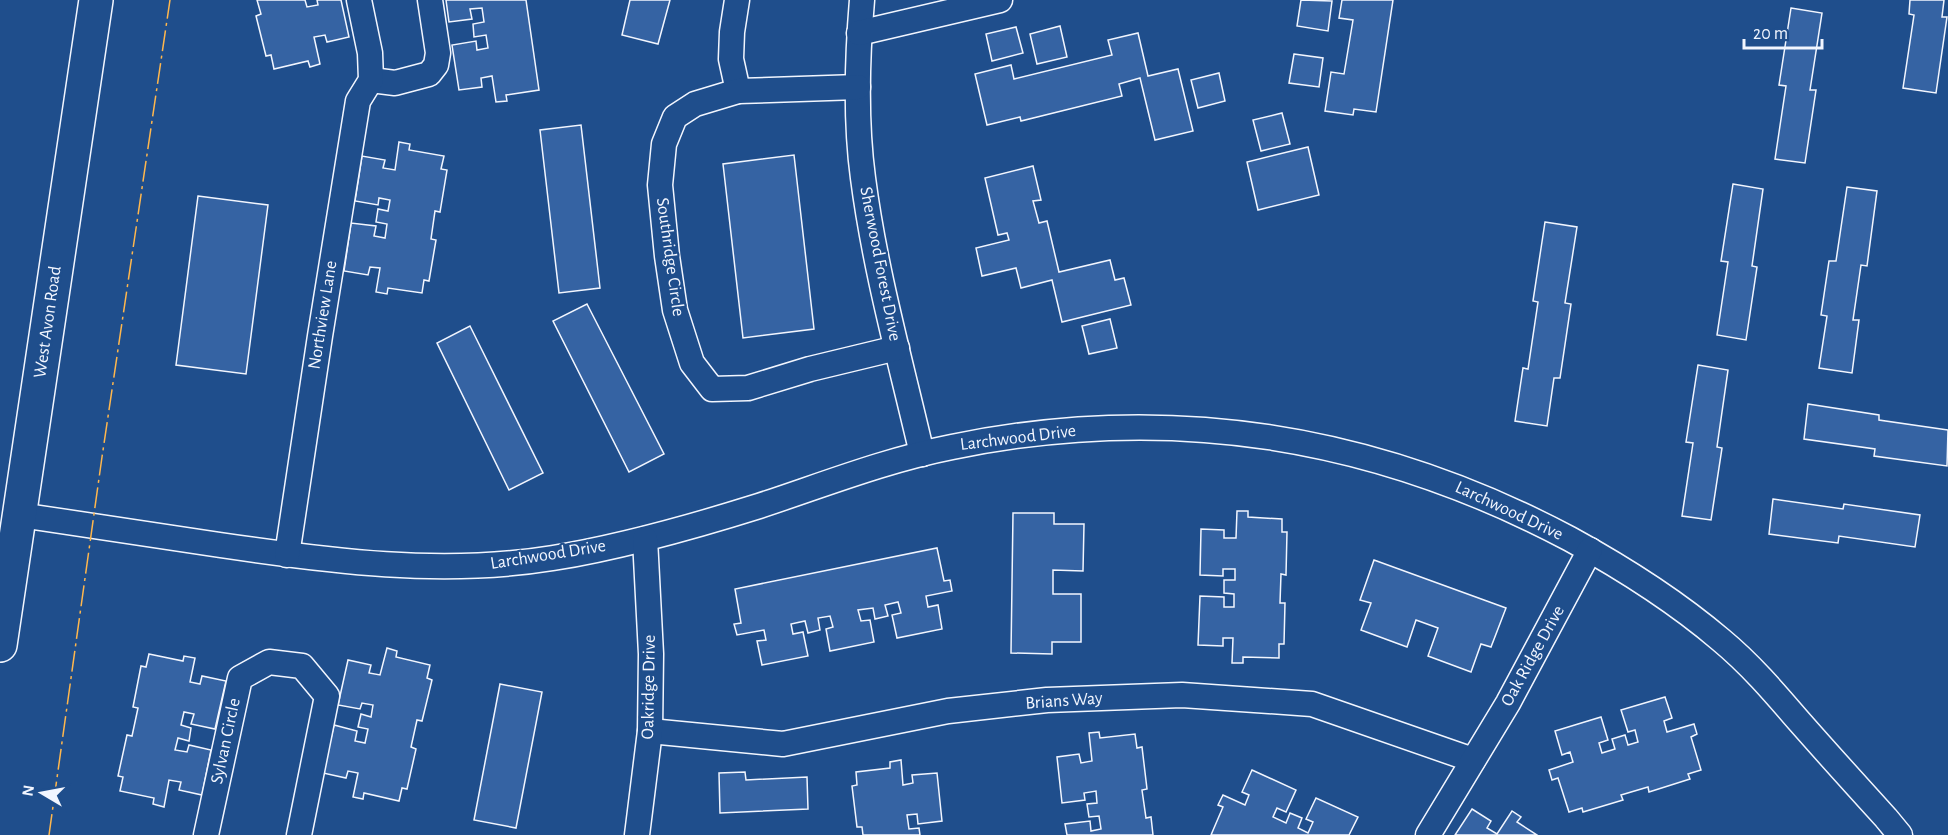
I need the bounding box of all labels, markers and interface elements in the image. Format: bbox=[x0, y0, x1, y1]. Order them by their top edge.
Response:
scale bar bbox=[1744, 12, 1822, 50]
text: 20 m bbox=[1753, 25, 1788, 43]
street label: Sherwood Forest Drive bbox=[856, 185, 904, 343]
street label: Southridge Circle bbox=[653, 196, 687, 318]
street label: Northview Lane bbox=[306, 259, 340, 371]
street label: West Avon Road bbox=[31, 265, 65, 379]
street label: Larchwood Drive bbox=[959, 422, 1077, 454]
street label: Larchwood Drive bbox=[1452, 478, 1566, 544]
street label: Larchwood Drive bbox=[489, 537, 607, 573]
street label: Oak Ridge Drive bbox=[1498, 603, 1568, 709]
street label: Oakridge Drive bbox=[639, 634, 659, 740]
street label: Brians Way bbox=[1025, 689, 1104, 713]
street label: Sylvan Circle bbox=[208, 697, 244, 785]
north arrow bbox=[12, 763, 72, 823]
text: N bbox=[19, 784, 37, 797]

